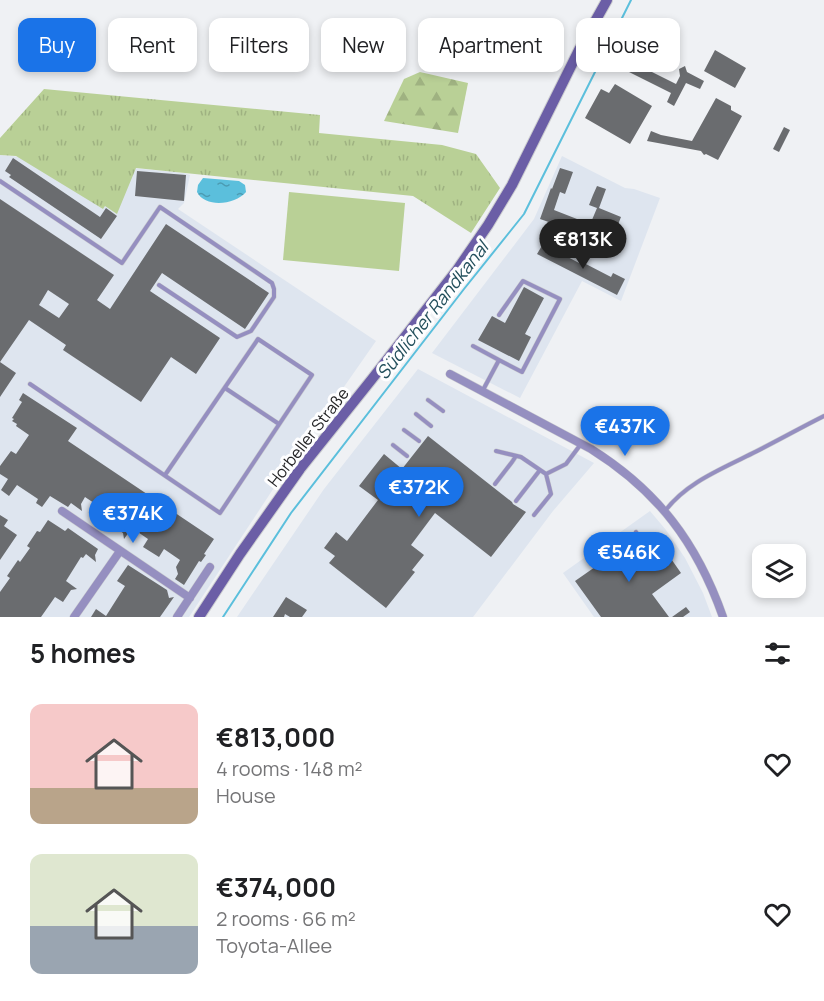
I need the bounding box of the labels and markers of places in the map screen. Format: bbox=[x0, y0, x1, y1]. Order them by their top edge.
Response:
pin: €813K bbox=[541, 219, 625, 270]
pin: €437K bbox=[583, 406, 667, 457]
pin: €372K bbox=[377, 467, 461, 518]
pin: €374K bbox=[91, 493, 175, 544]
pin: €546K bbox=[587, 532, 671, 583]

